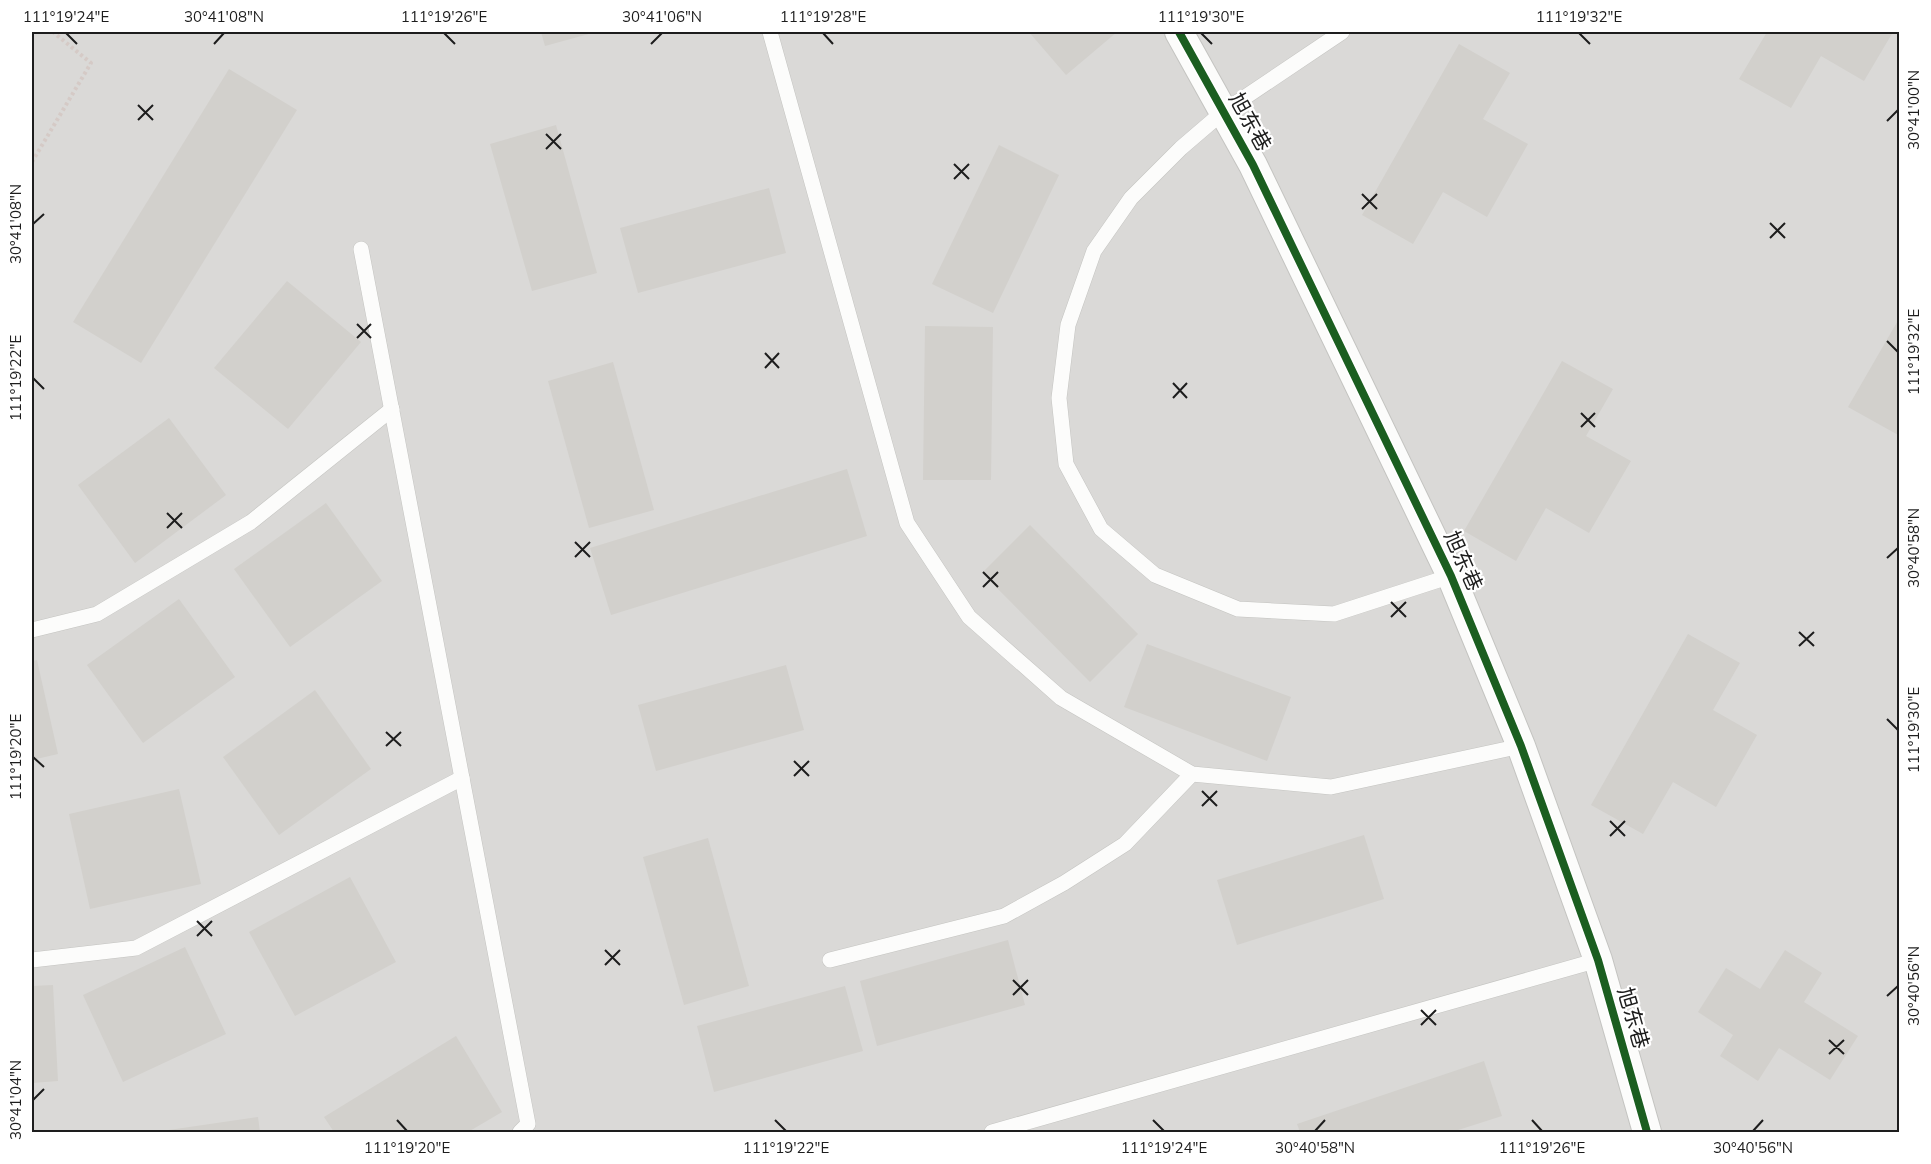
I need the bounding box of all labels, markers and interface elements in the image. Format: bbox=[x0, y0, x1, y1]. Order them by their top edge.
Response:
text: 111°19'24"E bbox=[23, 7, 109, 26]
text: 30°41'08"N bbox=[184, 7, 264, 26]
text: 111°19'26"E bbox=[401, 7, 487, 26]
text: 30°41'06"N bbox=[622, 7, 702, 26]
text: 111°19'28"E bbox=[780, 7, 866, 26]
text: 111°19'30"E bbox=[1158, 7, 1244, 26]
text: 111°19'32"E bbox=[1536, 7, 1622, 26]
text: 30°41'00"N bbox=[1904, 70, 1923, 150]
street label: 旭东巷 bbox=[1224, 88, 1278, 155]
text: 30°41'08"N bbox=[6, 184, 25, 264]
text: 111°19'32"E bbox=[1904, 309, 1923, 395]
text: 111°19'22"E bbox=[6, 335, 25, 421]
text: 30°40'58"N bbox=[1904, 508, 1923, 588]
street label: 旭东巷 bbox=[1439, 527, 1489, 595]
text: 111°19'30"E bbox=[1904, 687, 1923, 773]
text: 111°19'20"E bbox=[6, 714, 25, 800]
text: 30°40'56"N bbox=[1904, 946, 1923, 1026]
street label: 旭东巷 bbox=[1613, 984, 1655, 1052]
text: 30°41'04"N bbox=[6, 1060, 25, 1140]
text: 111°19'20"E bbox=[364, 1138, 450, 1157]
text: 111°19'22"E bbox=[743, 1138, 829, 1157]
text: 111°19'24"E bbox=[1121, 1138, 1207, 1157]
text: 30°40'58"N bbox=[1275, 1138, 1355, 1157]
text: 111°19'26"E bbox=[1499, 1138, 1585, 1157]
text: 30°40'56"N bbox=[1713, 1138, 1793, 1157]

